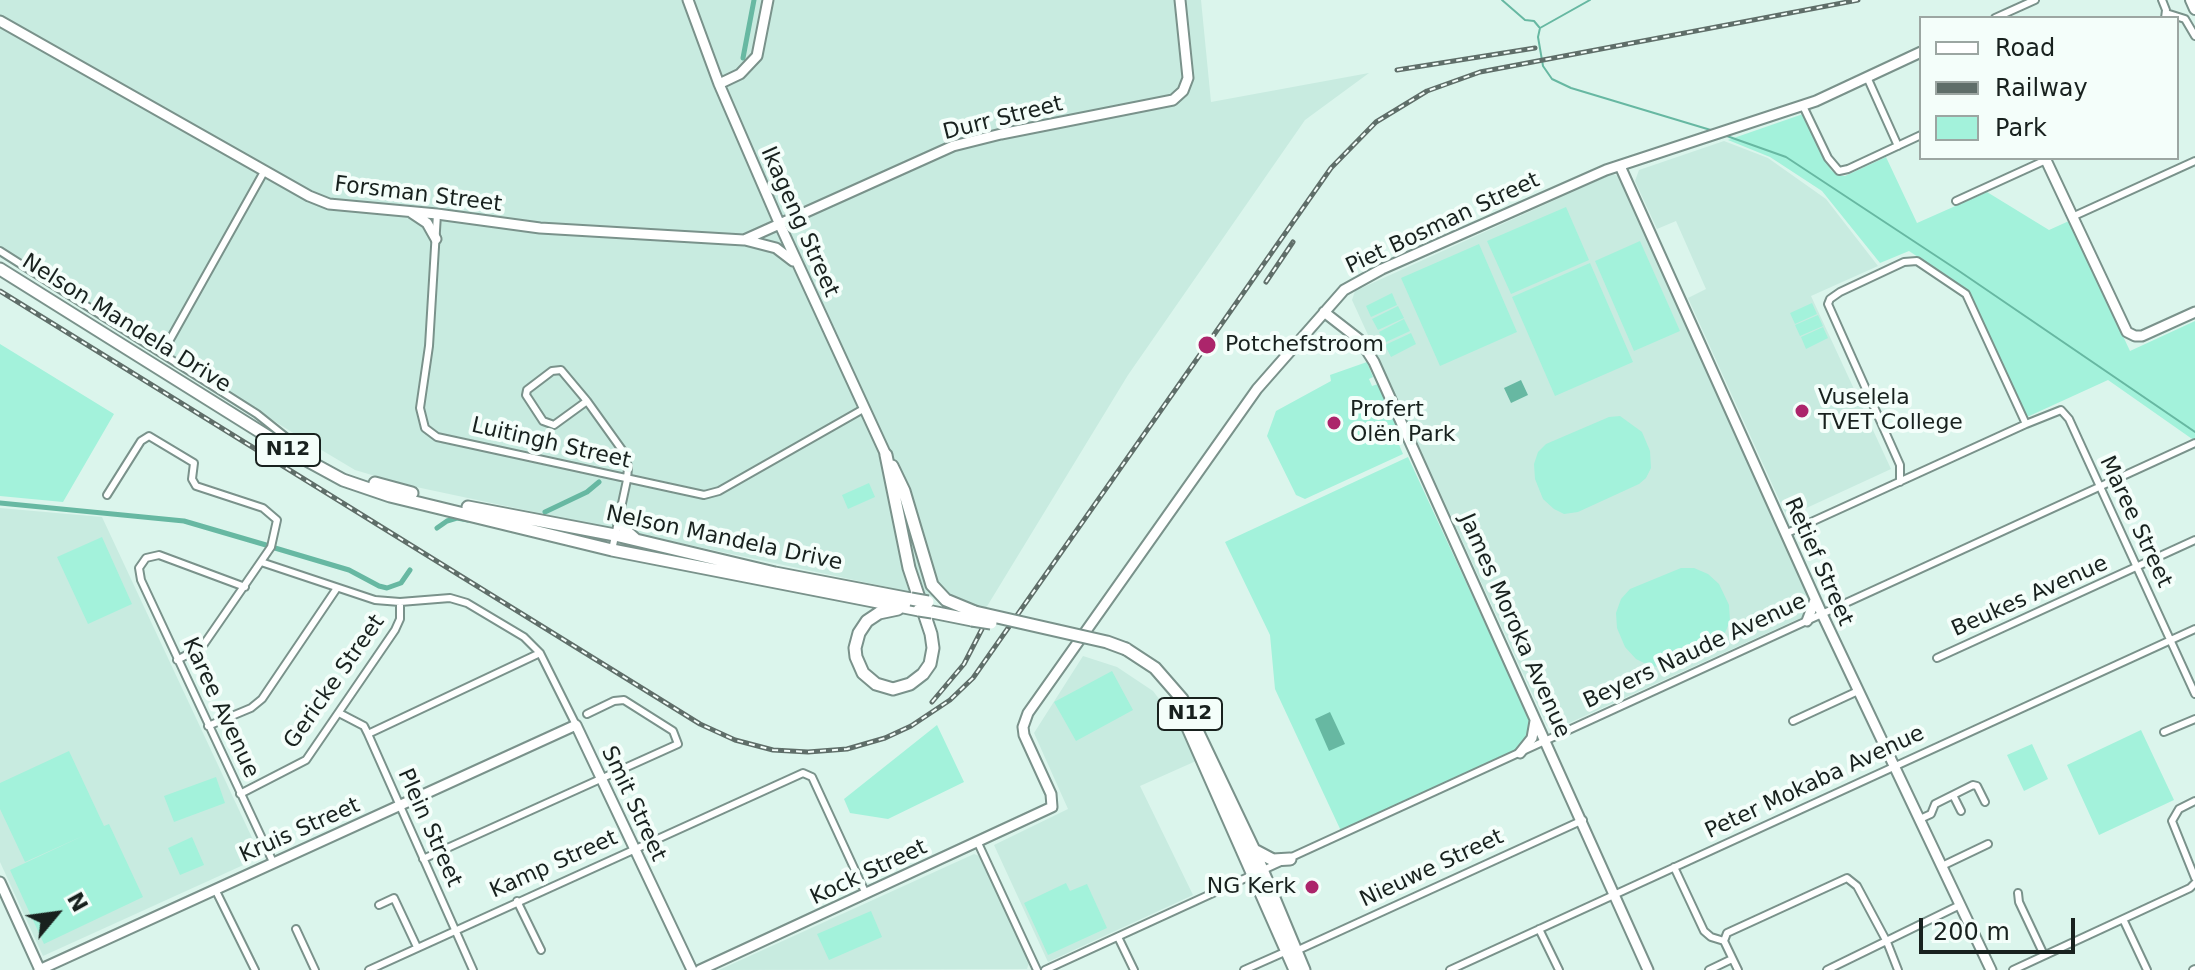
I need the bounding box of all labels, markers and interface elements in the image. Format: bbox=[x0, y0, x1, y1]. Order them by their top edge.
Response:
legend bbox=[1919, 16, 2179, 160]
text: Road bbox=[1995, 34, 2055, 62]
text: Railway bbox=[1995, 74, 2088, 102]
street label: Durr Street bbox=[940, 91, 1066, 147]
text: Park bbox=[1995, 114, 2047, 142]
street label: Ikageng Street bbox=[754, 143, 844, 301]
street label: Piet Bosman Street bbox=[1342, 168, 1544, 280]
street label: Forsman Street bbox=[333, 172, 503, 218]
street label: Nelson Mandela Drive bbox=[17, 249, 235, 399]
place label: Potchefstroom bbox=[1225, 332, 1384, 358]
marker: Potchefstroom bbox=[1196, 334, 1218, 356]
place label: Vuselela TVET College bbox=[1818, 385, 1963, 436]
place label: Profert Olën Park bbox=[1350, 397, 1455, 448]
marker: Vuselela TVET College bbox=[1793, 402, 1811, 420]
street label: Luitingh Street bbox=[469, 413, 633, 475]
marker: Profert Olën Park bbox=[1325, 414, 1343, 432]
road number: N12 bbox=[256, 434, 320, 466]
street label: Maree Street bbox=[2093, 452, 2177, 592]
street label: Retief Street bbox=[1778, 494, 1858, 630]
street label: Nelson Mandela Drive bbox=[603, 501, 845, 577]
street label: James Moroka Avenue bbox=[1453, 510, 1575, 742]
street label: Beukes Avenue bbox=[1948, 551, 2112, 643]
street label: Beyers Naude Avenue bbox=[1579, 589, 1811, 715]
street label: Gericke Street bbox=[279, 610, 391, 754]
street label: Karee Avenue bbox=[176, 634, 264, 782]
road number: N12 bbox=[1158, 698, 1222, 730]
street label: Peter Mokaba Avenue bbox=[1701, 721, 1929, 845]
street label: Smit Street bbox=[595, 742, 671, 866]
street label: Plein Street bbox=[391, 765, 467, 891]
street label: Kruis Street bbox=[236, 793, 364, 869]
street label: Nieuwe Street bbox=[1356, 824, 1508, 914]
street label: Kamp Street bbox=[486, 825, 622, 905]
street label: Kock Street bbox=[807, 835, 931, 911]
north arrow bbox=[16, 874, 96, 954]
place label: NG Kerk bbox=[1207, 874, 1296, 900]
marker: NG Kerk bbox=[1303, 878, 1321, 896]
text: N bbox=[62, 888, 93, 916]
scale bar bbox=[1923, 902, 2079, 952]
text: 200 m bbox=[1933, 918, 2010, 946]

